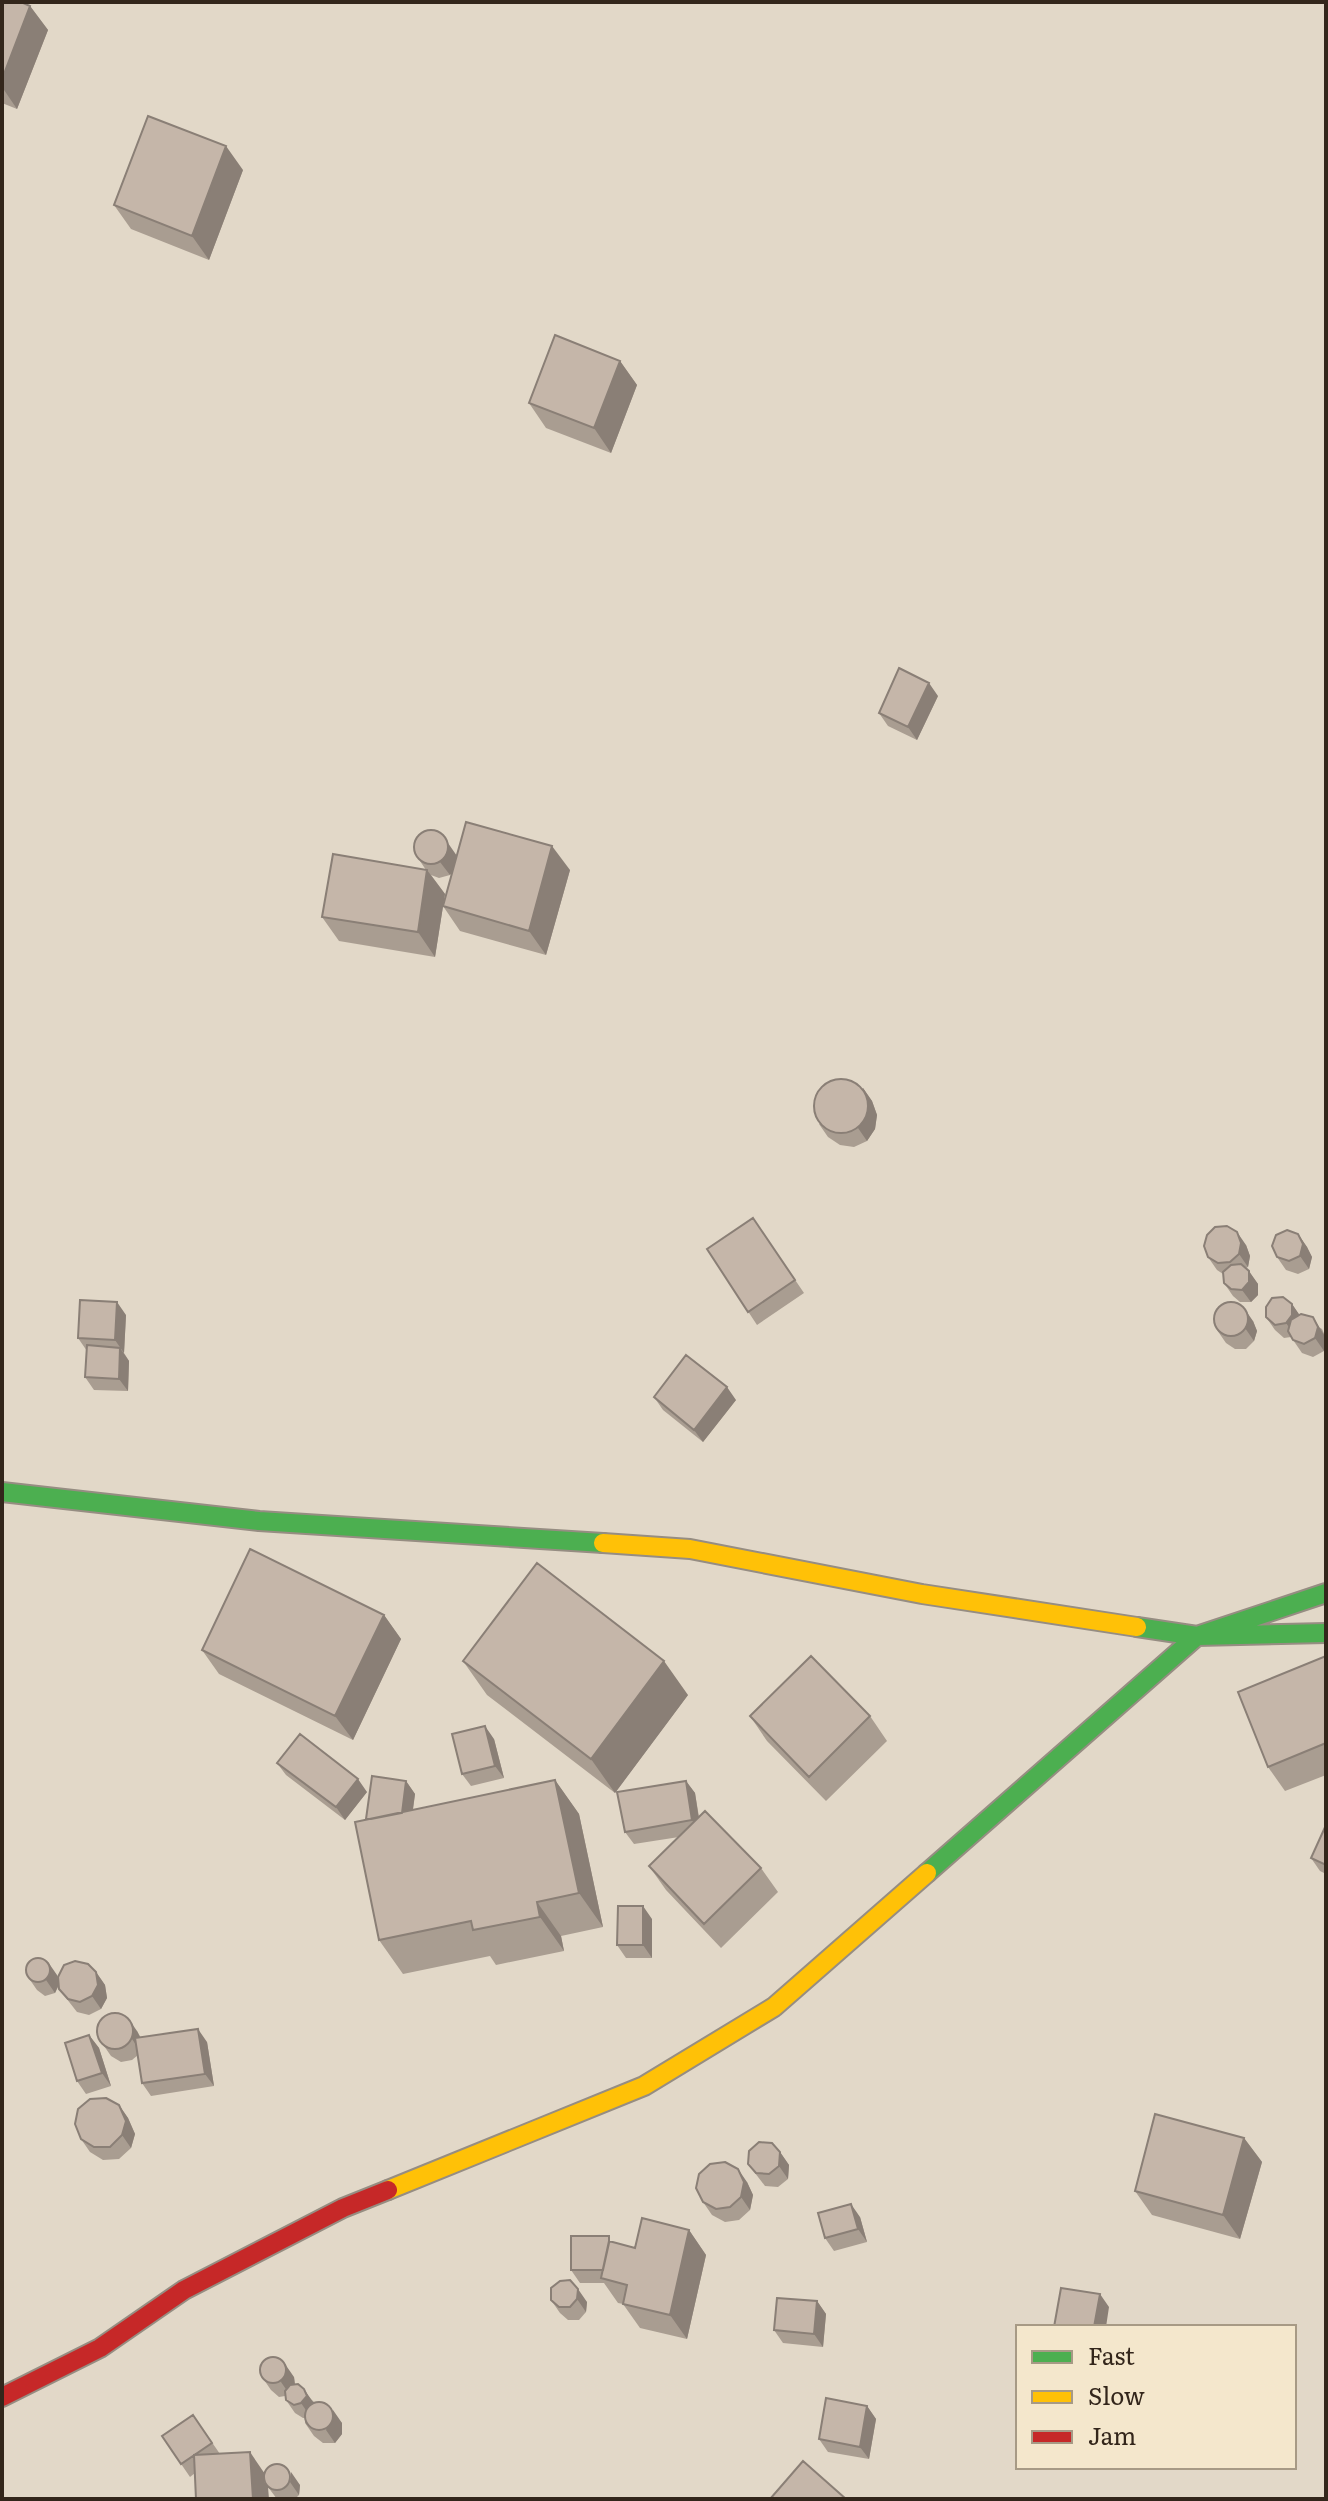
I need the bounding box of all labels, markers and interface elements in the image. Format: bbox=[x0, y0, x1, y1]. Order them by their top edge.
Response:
legend bbox=[1016, 2325, 1296, 2469]
text: Fast bbox=[1088, 2337, 1135, 2372]
text: Slow bbox=[1088, 2377, 1145, 2412]
text: Jam bbox=[1088, 2417, 1136, 2452]

